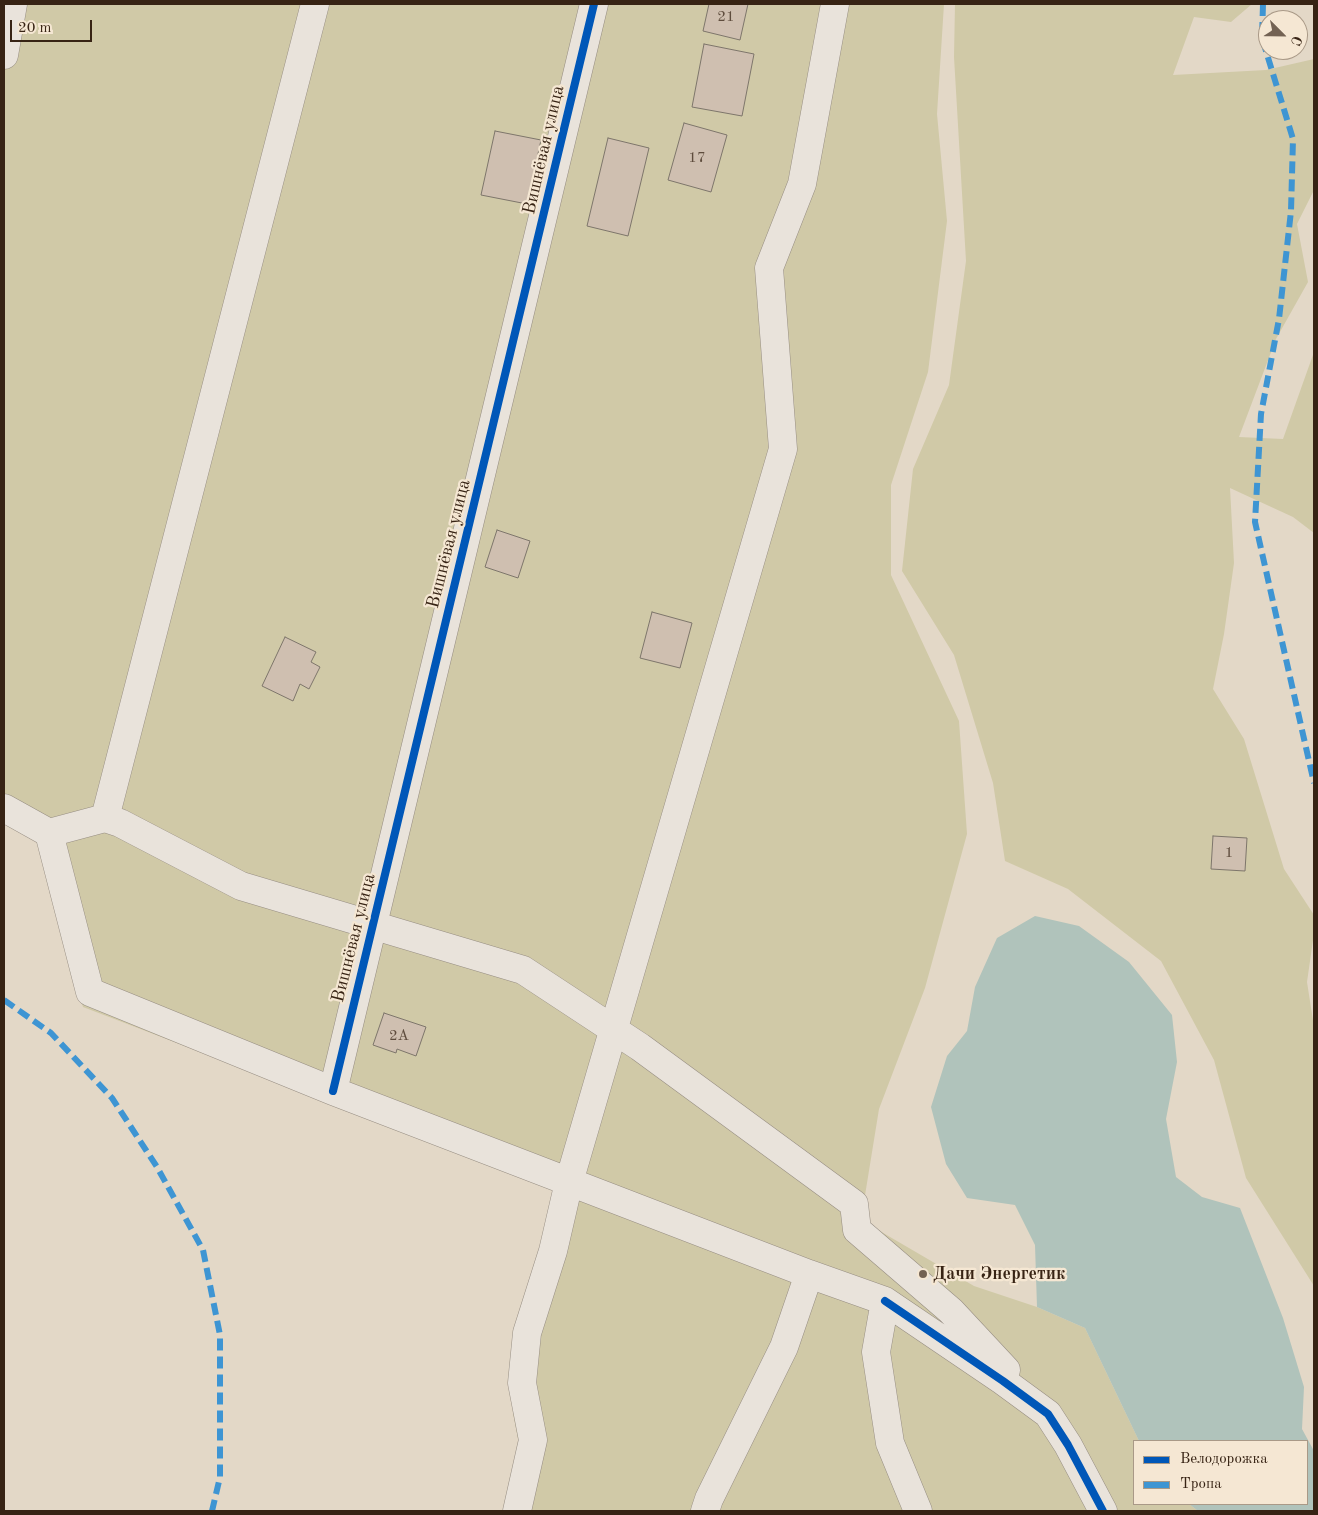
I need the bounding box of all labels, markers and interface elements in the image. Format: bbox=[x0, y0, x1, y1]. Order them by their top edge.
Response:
house number: 21 bbox=[717, 8, 735, 26]
scale bar bbox=[12, 10, 95, 42]
north arrow bbox=[1258, 10, 1308, 60]
text: 20 m bbox=[18, 21, 52, 36]
text: С bbox=[1288, 33, 1304, 47]
street label: Вишнёвая улица bbox=[519, 83, 569, 217]
house number: 17 bbox=[688, 149, 706, 167]
street label: Вишнёвая улица bbox=[423, 477, 475, 611]
house number: 1 bbox=[1225, 844, 1233, 862]
street label: Вишнёвая улица bbox=[328, 871, 380, 1005]
house number: 2А bbox=[389, 1027, 409, 1045]
place label: Дачи Энергетик bbox=[933, 1263, 1065, 1285]
marker: Дачи Энергетик bbox=[917, 1268, 929, 1280]
legend bbox=[1133, 1440, 1308, 1505]
text: Велодорожка bbox=[1180, 1452, 1268, 1467]
text: Тропа bbox=[1180, 1477, 1222, 1492]

